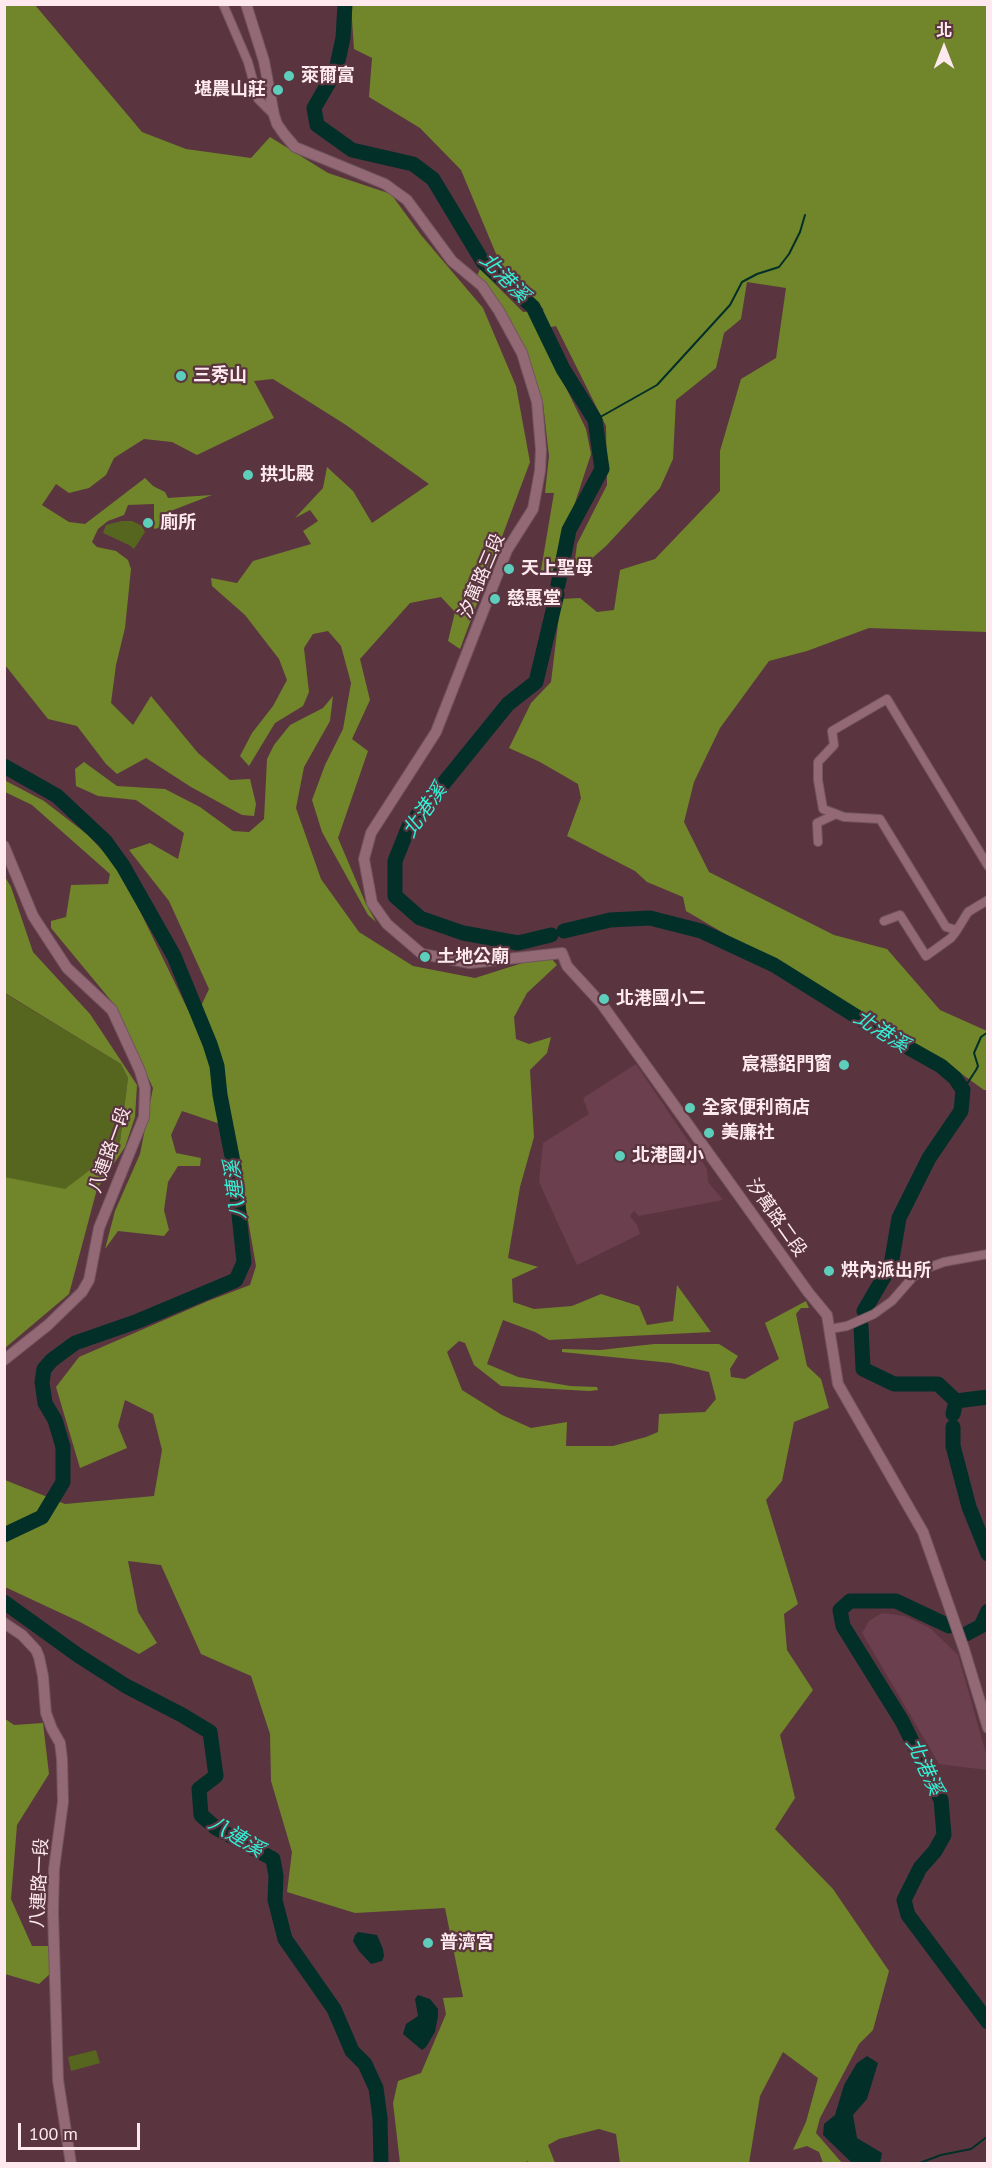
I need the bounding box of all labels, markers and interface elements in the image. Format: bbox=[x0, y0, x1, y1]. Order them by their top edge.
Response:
north arrow bbox=[914, 18, 974, 78]
text: 北 bbox=[936, 20, 952, 40]
place label: 萊爾富 bbox=[301, 65, 355, 87]
marker: 萊爾富 bbox=[282, 69, 296, 83]
place label: 堪農山莊 bbox=[194, 79, 266, 101]
marker: 堪農山莊 bbox=[271, 83, 285, 97]
water label: 北港溪 bbox=[474, 248, 534, 308]
place label: 三秀山 bbox=[193, 365, 247, 387]
marker: 三秀山 bbox=[174, 369, 188, 383]
place label: 拱北殿 bbox=[260, 464, 314, 486]
marker: 拱北殿 bbox=[241, 468, 255, 482]
place label: 廁所 bbox=[160, 512, 196, 534]
marker: 廁所 bbox=[141, 516, 155, 530]
street label: 汐萬路三段 bbox=[454, 530, 510, 622]
place label: 天上聖母 bbox=[521, 558, 593, 580]
marker: 天上聖母 bbox=[502, 562, 516, 576]
place label: 慈惠堂 bbox=[507, 588, 561, 610]
marker: 慈惠堂 bbox=[488, 592, 502, 606]
water label: 北港溪 bbox=[398, 780, 452, 842]
place label: 土地公廟 bbox=[437, 946, 509, 968]
marker: 土地公廟 bbox=[418, 950, 432, 964]
place label: 北港國小二 bbox=[616, 988, 706, 1010]
marker: 北港國小二 bbox=[597, 992, 611, 1006]
water label: 北港溪 bbox=[849, 1006, 913, 1058]
place label: 宸穩鋁門窗 bbox=[742, 1054, 832, 1076]
marker: 宸穩鋁門窗 bbox=[837, 1058, 851, 1072]
place label: 全家便利商店 bbox=[702, 1097, 810, 1119]
marker: 全家便利商店 bbox=[683, 1101, 697, 1115]
street label: 八連路一段 bbox=[84, 1104, 136, 1196]
place label: 美廉社 bbox=[721, 1122, 775, 1144]
marker: 美廉社 bbox=[702, 1126, 716, 1140]
place label: 北港國小 bbox=[632, 1145, 704, 1167]
marker: 北港國小 bbox=[613, 1149, 627, 1163]
water label: 八連溪 bbox=[220, 1159, 252, 1221]
street label: 汐萬路二段 bbox=[741, 1175, 811, 1261]
place label: 烘內派出所 bbox=[841, 1260, 931, 1282]
marker: 烘內派出所 bbox=[822, 1264, 836, 1278]
water label: 北港溪 bbox=[900, 1735, 948, 1799]
water label: 八連溪 bbox=[204, 1811, 268, 1863]
street label: 八連路一段 bbox=[27, 1837, 53, 1929]
place label: 普濟宮 bbox=[440, 1932, 494, 1954]
marker: 普濟宮 bbox=[421, 1936, 435, 1950]
scale bar bbox=[21, 2111, 142, 2149]
text: 100 m bbox=[29, 2122, 78, 2145]

